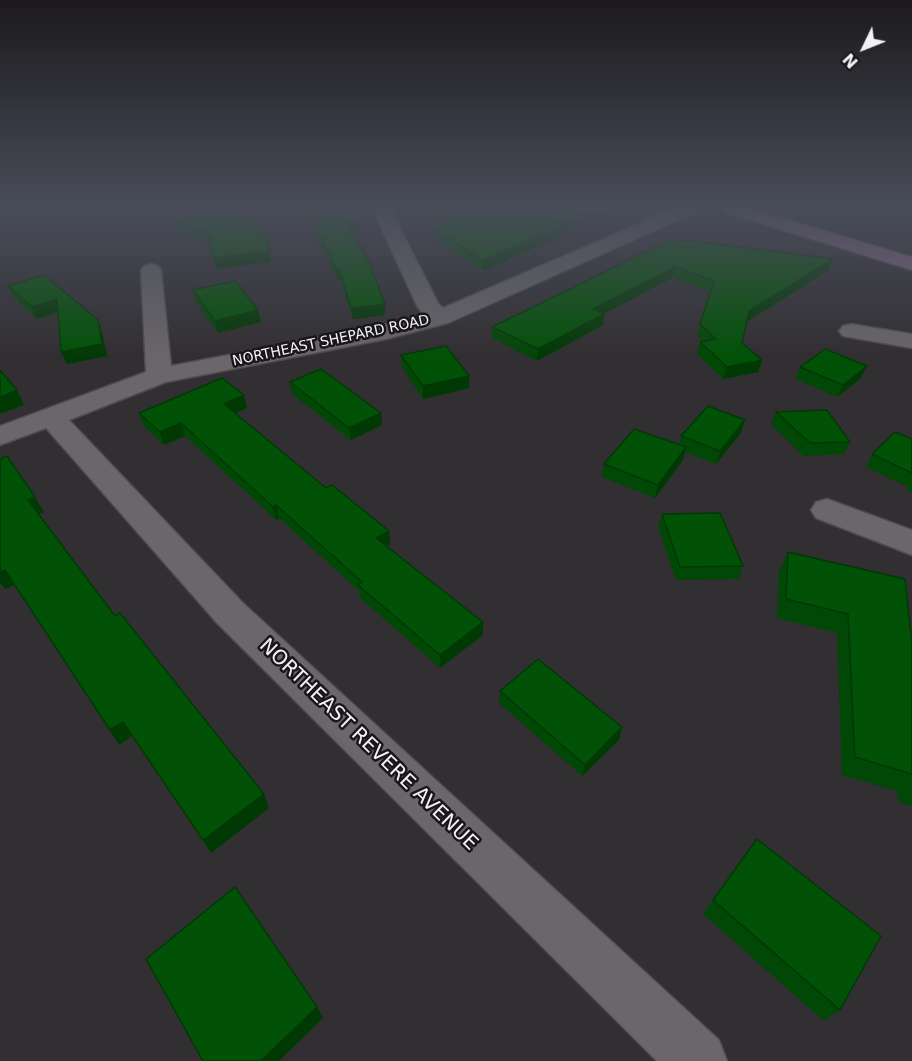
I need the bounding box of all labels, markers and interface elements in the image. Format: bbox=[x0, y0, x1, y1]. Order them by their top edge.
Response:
north arrow bbox=[834, 18, 894, 78]
text: N bbox=[839, 49, 862, 72]
street label: NORTHEAST SHEPARD ROAD bbox=[231, 312, 431, 370]
street label: NORTHEAST REVERE AVENUE bbox=[254, 634, 482, 856]

